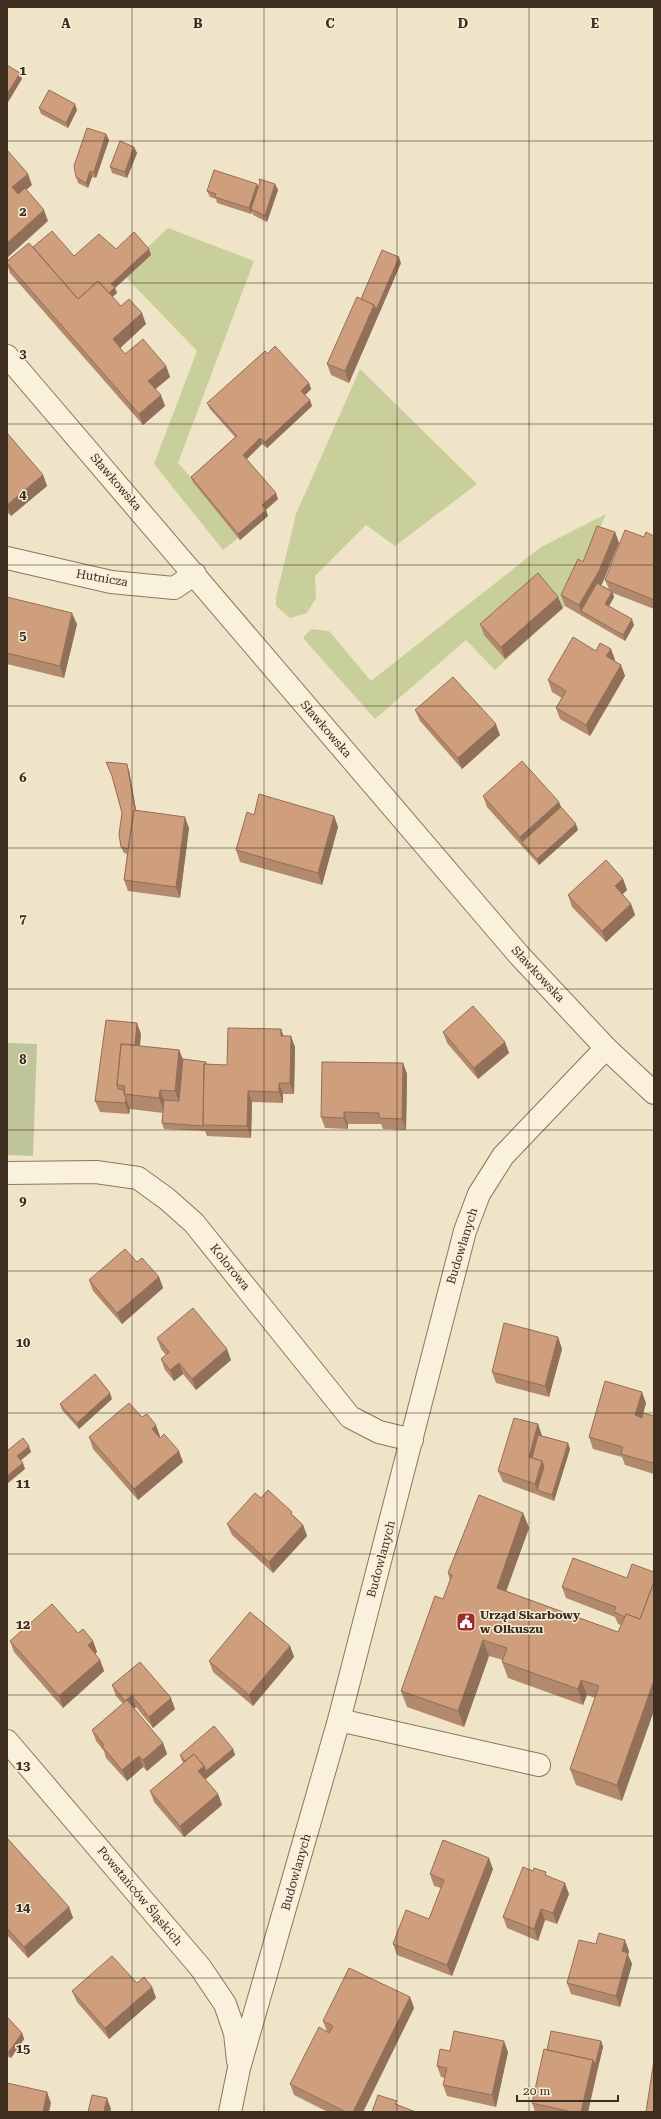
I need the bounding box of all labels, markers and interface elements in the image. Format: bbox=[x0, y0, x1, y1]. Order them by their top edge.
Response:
text: A bbox=[61, 16, 71, 31]
text: B bbox=[193, 16, 203, 31]
text: C bbox=[325, 16, 335, 31]
text: D bbox=[458, 16, 468, 31]
text: E bbox=[591, 16, 599, 31]
text: 1 bbox=[19, 63, 27, 78]
text: 2 bbox=[19, 204, 27, 219]
text: 3 bbox=[19, 346, 27, 361]
street label: Sławkowska bbox=[87, 451, 145, 514]
text: 4 bbox=[19, 487, 27, 502]
street label: Hutnicza bbox=[75, 567, 129, 590]
text: 5 bbox=[19, 628, 27, 643]
street label: Sławkowska bbox=[297, 698, 355, 761]
text: 6 bbox=[19, 770, 27, 785]
text: 7 bbox=[19, 911, 27, 926]
street label: Sławkowska bbox=[509, 943, 568, 1005]
text: 8 bbox=[19, 1052, 27, 1067]
text: 9 bbox=[19, 1193, 27, 1208]
street label: Budowlanych bbox=[444, 1206, 480, 1286]
street label: Kolorowa bbox=[207, 1241, 253, 1293]
text: 10 bbox=[16, 1335, 30, 1350]
text: 11 bbox=[16, 1476, 30, 1491]
street label: Budowlanych bbox=[364, 1519, 398, 1599]
place label: Urząd Skarbowy w Olkuszu bbox=[480, 1608, 581, 1636]
public building icon: Urząd Skarbowy w Olkuszu bbox=[455, 1611, 477, 1633]
text: 12 bbox=[16, 1617, 30, 1632]
text: 13 bbox=[16, 1758, 30, 1773]
street label: Budowlanych bbox=[278, 1832, 314, 1912]
street label: Powstańców Śląskich bbox=[94, 1844, 186, 1949]
text: 14 bbox=[16, 1900, 31, 1915]
text: 15 bbox=[16, 2041, 30, 2056]
scale bar bbox=[517, 2077, 618, 2103]
text: 20 m bbox=[523, 2084, 550, 2098]

